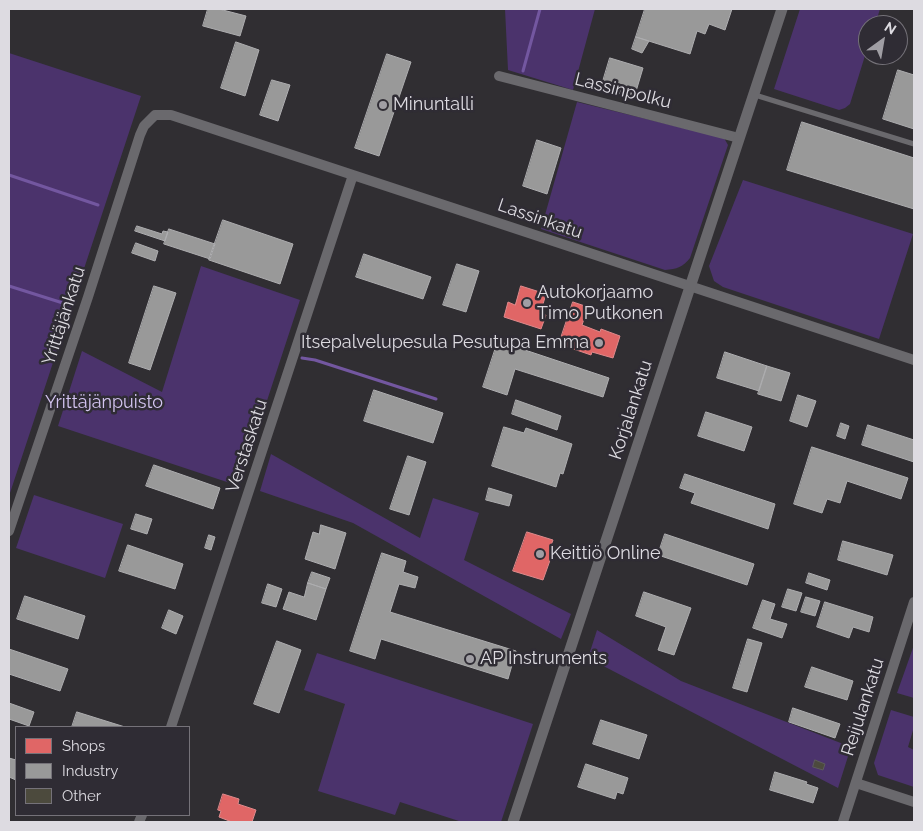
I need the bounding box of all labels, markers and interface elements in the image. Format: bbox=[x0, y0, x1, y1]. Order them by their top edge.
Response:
north arrow bbox=[858, 15, 908, 65]
text: N bbox=[882, 19, 899, 38]
street label: Lassinpolku bbox=[572, 69, 674, 113]
place label: Minuntalli bbox=[393, 94, 474, 116]
marker: Minuntalli bbox=[377, 99, 389, 111]
street label: Lassinkatu bbox=[495, 194, 585, 244]
street label: Yrittäjänkatu bbox=[38, 264, 90, 368]
place label: Autokorjaamo Timo Putkonen bbox=[537, 282, 663, 324]
marker: Autokorjaamo Timo Putkonen bbox=[521, 297, 533, 309]
place label: Itsepalvelupesula Pesutupa Emma bbox=[301, 332, 589, 354]
marker: Itsepalvelupesula Pesutupa Emma bbox=[593, 337, 605, 349]
street label: Korjalankatu bbox=[605, 358, 657, 462]
park label: Yrittäjänpuisto bbox=[45, 392, 163, 414]
street label: Verstaskatu bbox=[222, 396, 272, 496]
place label: Keittiö Online bbox=[550, 543, 661, 565]
marker: Keittiö Online bbox=[534, 548, 546, 560]
place label: AP Instruments bbox=[480, 648, 607, 670]
marker: AP Instruments bbox=[464, 653, 476, 665]
street label: Reijulankatu bbox=[837, 655, 889, 759]
legend bbox=[15, 726, 190, 816]
text: Shops bbox=[62, 737, 105, 755]
text: Industry bbox=[62, 762, 118, 780]
text: Other bbox=[62, 787, 101, 805]

